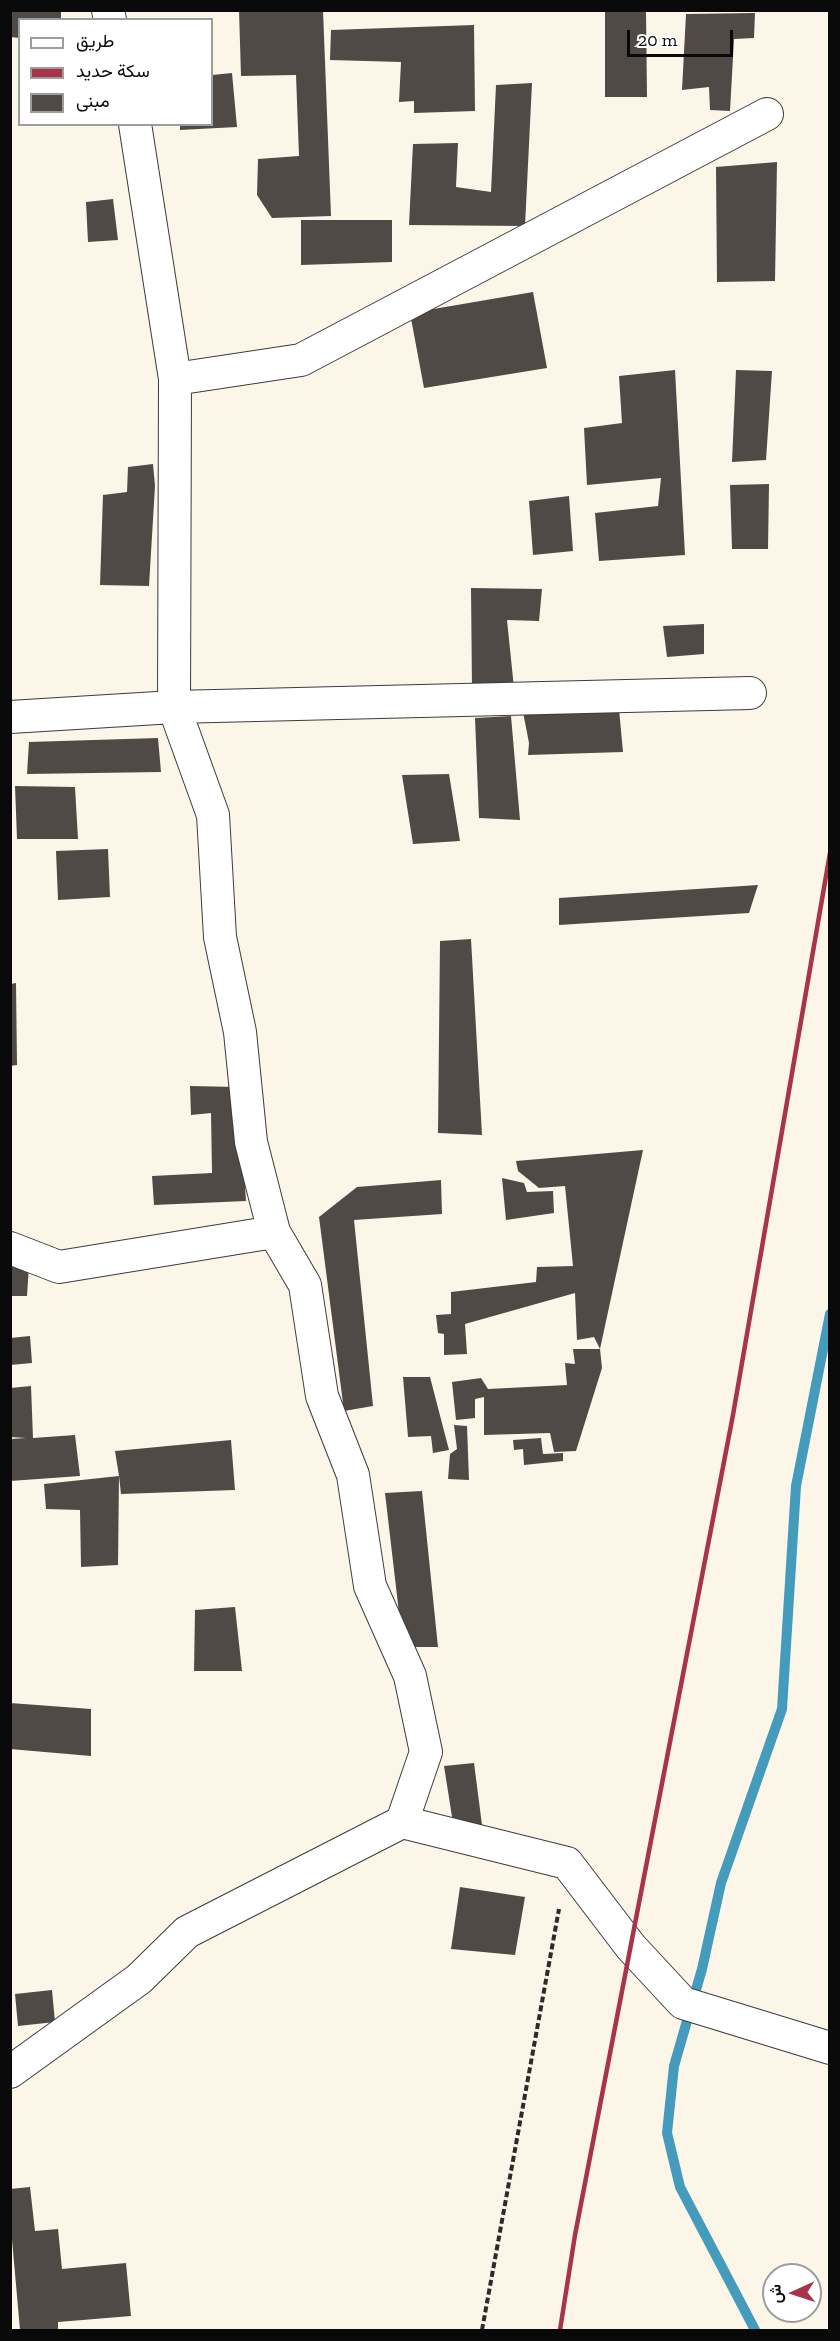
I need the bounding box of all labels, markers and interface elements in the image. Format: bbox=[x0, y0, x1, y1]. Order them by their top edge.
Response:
legend bbox=[18, 18, 213, 126]
scale bar bbox=[630, 18, 736, 56]
text: 20 m bbox=[638, 29, 677, 51]
text: طريق bbox=[76, 30, 114, 52]
text: سكة حديد bbox=[76, 60, 150, 82]
text: مبنى bbox=[76, 90, 110, 112]
north arrow bbox=[762, 2263, 822, 2323]
text: ش bbox=[766, 2284, 786, 2304]

